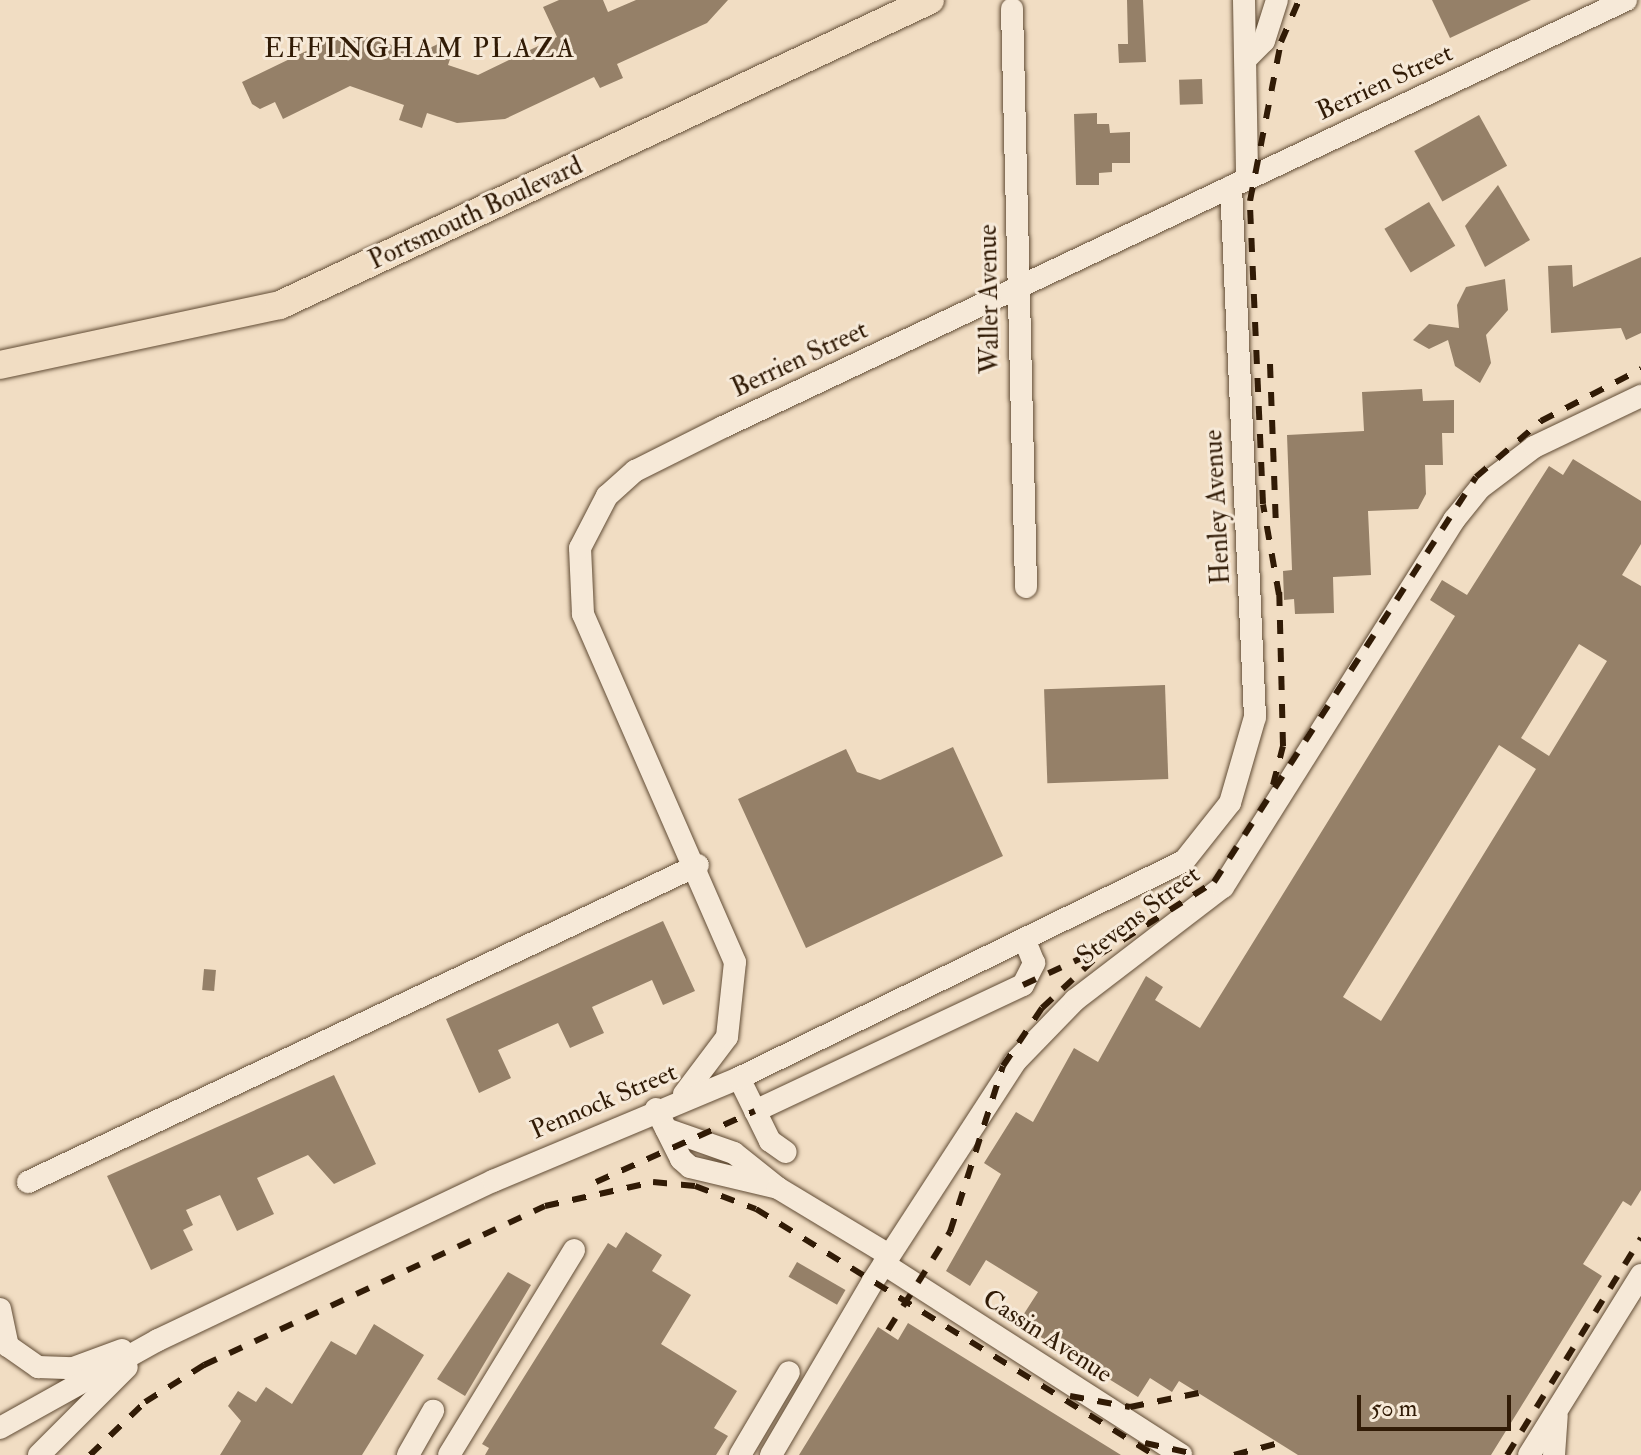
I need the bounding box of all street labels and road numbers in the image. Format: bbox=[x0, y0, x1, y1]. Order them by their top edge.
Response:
street label: Berrien Street bbox=[1312, 38, 1458, 128]
street label: Portsmouth Boulevard bbox=[364, 151, 588, 277]
street label: Waller Avenue bbox=[973, 224, 1007, 374]
street label: Berrien Street bbox=[727, 315, 873, 405]
street label: Henley Avenue bbox=[1198, 429, 1238, 585]
street label: Stevens Street bbox=[1071, 860, 1207, 972]
street label: Pennock Street bbox=[526, 1057, 682, 1147]
street label: Cassin Avenue bbox=[976, 1283, 1118, 1391]

